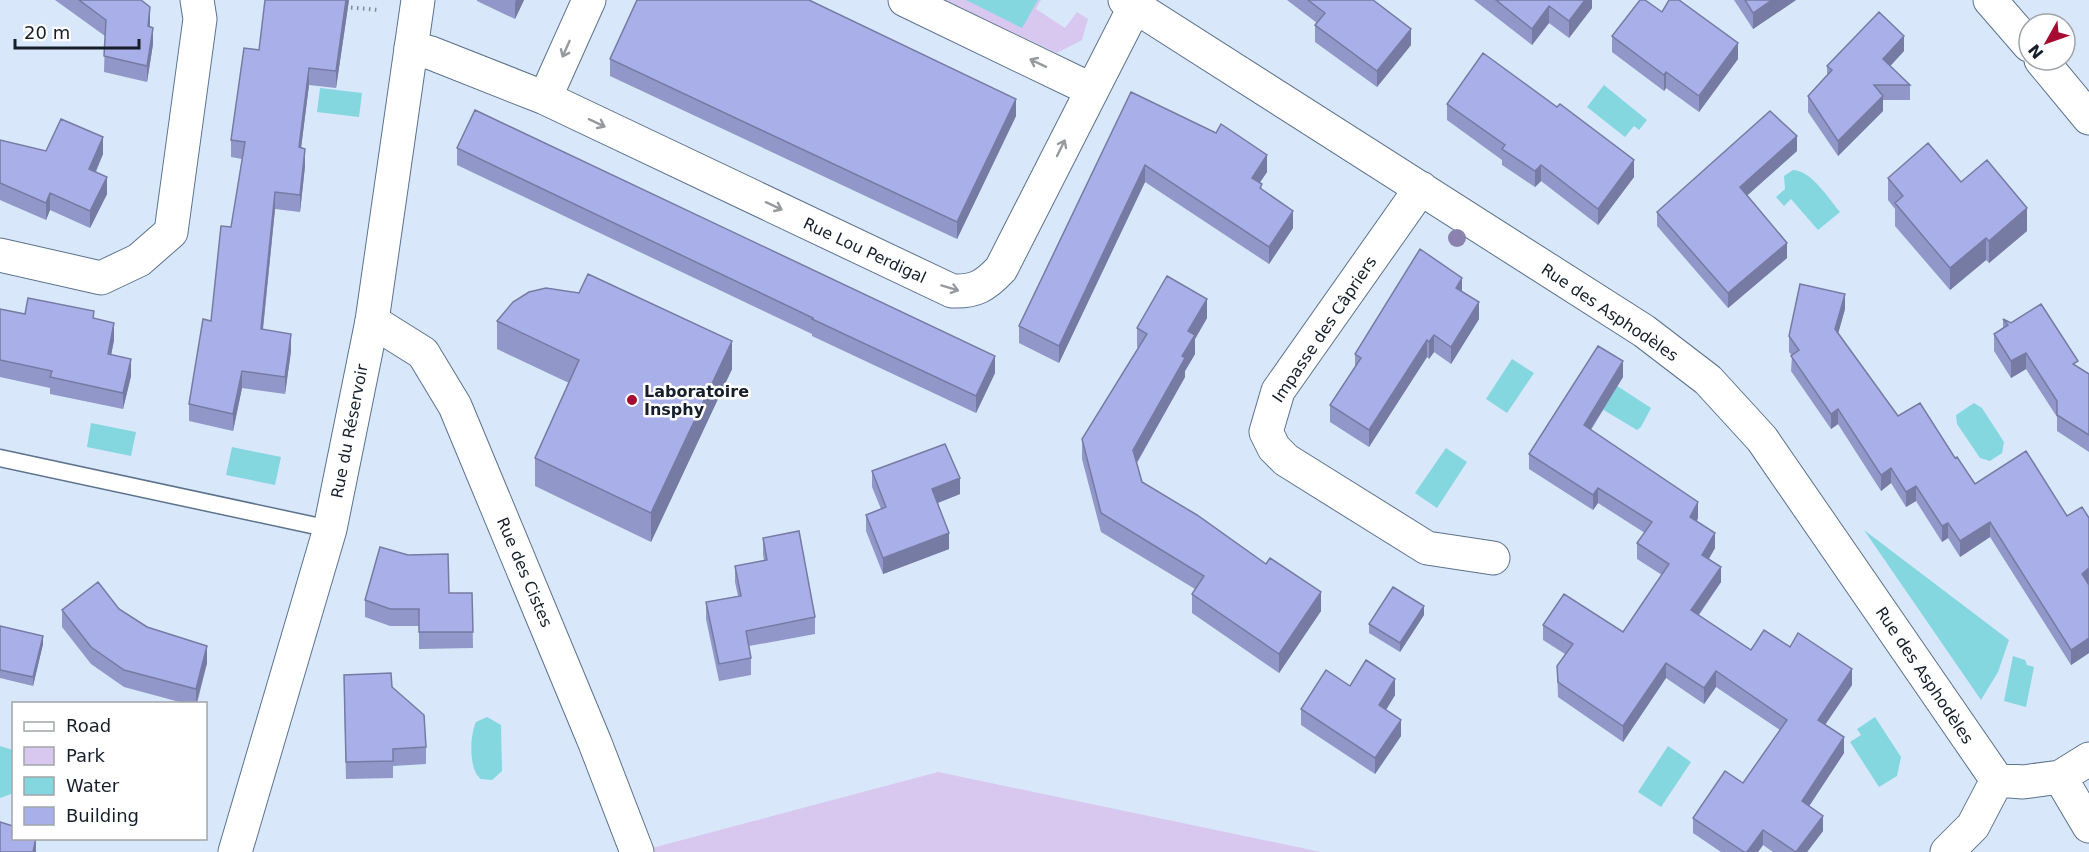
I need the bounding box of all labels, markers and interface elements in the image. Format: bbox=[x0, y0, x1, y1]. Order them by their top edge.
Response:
scale bar bbox=[15, 12, 140, 50]
north arrow bbox=[2017, 12, 2077, 72]
text: 20 m bbox=[24, 22, 70, 43]
one-way arrow bbox=[560, 39, 572, 57]
text: N bbox=[2024, 40, 2047, 63]
one-way arrow bbox=[1029, 57, 1047, 69]
one-way arrow bbox=[588, 118, 606, 130]
one-way arrow bbox=[1056, 139, 1067, 157]
one-way arrow bbox=[764, 201, 782, 213]
street label: Rue Lou Perdigal bbox=[800, 214, 929, 287]
street label: Impasse des Câpriers bbox=[1268, 253, 1380, 406]
street label: Rue des Asphodèles bbox=[1538, 260, 1682, 365]
one-way arrow bbox=[941, 283, 960, 294]
street label: Rue du Réservoir bbox=[327, 362, 372, 500]
place label: Laboratoire Insphy bbox=[644, 382, 749, 419]
marker: Laboratoire Insphy bbox=[625, 393, 639, 407]
street label: Rue des Cistes bbox=[493, 514, 556, 630]
street label: Rue des Asphodèles bbox=[1872, 603, 1977, 747]
legend bbox=[12, 702, 207, 840]
text: Road bbox=[66, 715, 111, 736]
text: Park bbox=[66, 745, 105, 766]
text: Water bbox=[66, 775, 120, 796]
text: Building bbox=[66, 805, 139, 826]

